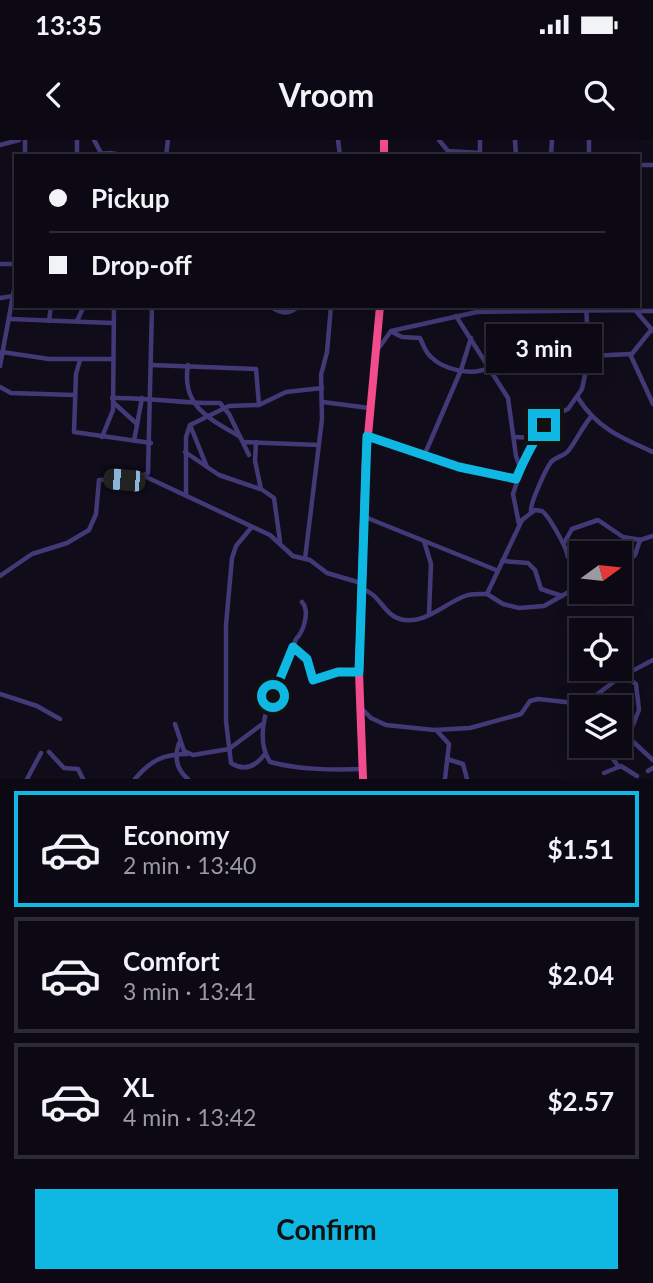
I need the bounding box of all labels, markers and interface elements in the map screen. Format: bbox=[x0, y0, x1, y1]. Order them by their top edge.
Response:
text: 13:35 bbox=[35, 9, 102, 41]
text: Vroom bbox=[279, 75, 374, 114]
icon: back bbox=[35, 76, 73, 114]
icon: search bbox=[580, 76, 618, 114]
text: Pickup bbox=[91, 182, 170, 214]
text: Drop-off bbox=[91, 249, 192, 281]
callout: 3 min bbox=[486, 324, 602, 372]
text: 3 min bbox=[515, 334, 573, 362]
route end bbox=[528, 409, 560, 441]
car bbox=[103, 468, 146, 492]
north arrow bbox=[569, 541, 632, 604]
map controls bbox=[569, 541, 632, 758]
button: locate bbox=[569, 618, 632, 681]
route start bbox=[257, 680, 289, 712]
button: layers bbox=[569, 695, 632, 758]
icon: car bbox=[39, 818, 102, 881]
text: Economy bbox=[123, 819, 229, 851]
text: $1.51 bbox=[548, 833, 614, 865]
text: 2 min · 13:40 bbox=[123, 851, 256, 879]
icon: car bbox=[39, 944, 102, 1007]
text: Comfort bbox=[123, 945, 220, 977]
text: $2.04 bbox=[548, 959, 614, 991]
text: 3 min · 13:41 bbox=[123, 977, 256, 1005]
icon: car bbox=[39, 1070, 102, 1133]
text: XL bbox=[123, 1071, 154, 1103]
text: $2.57 bbox=[548, 1085, 614, 1117]
text: 4 min · 13:42 bbox=[123, 1103, 256, 1131]
button: Confirm bbox=[35, 1189, 618, 1269]

